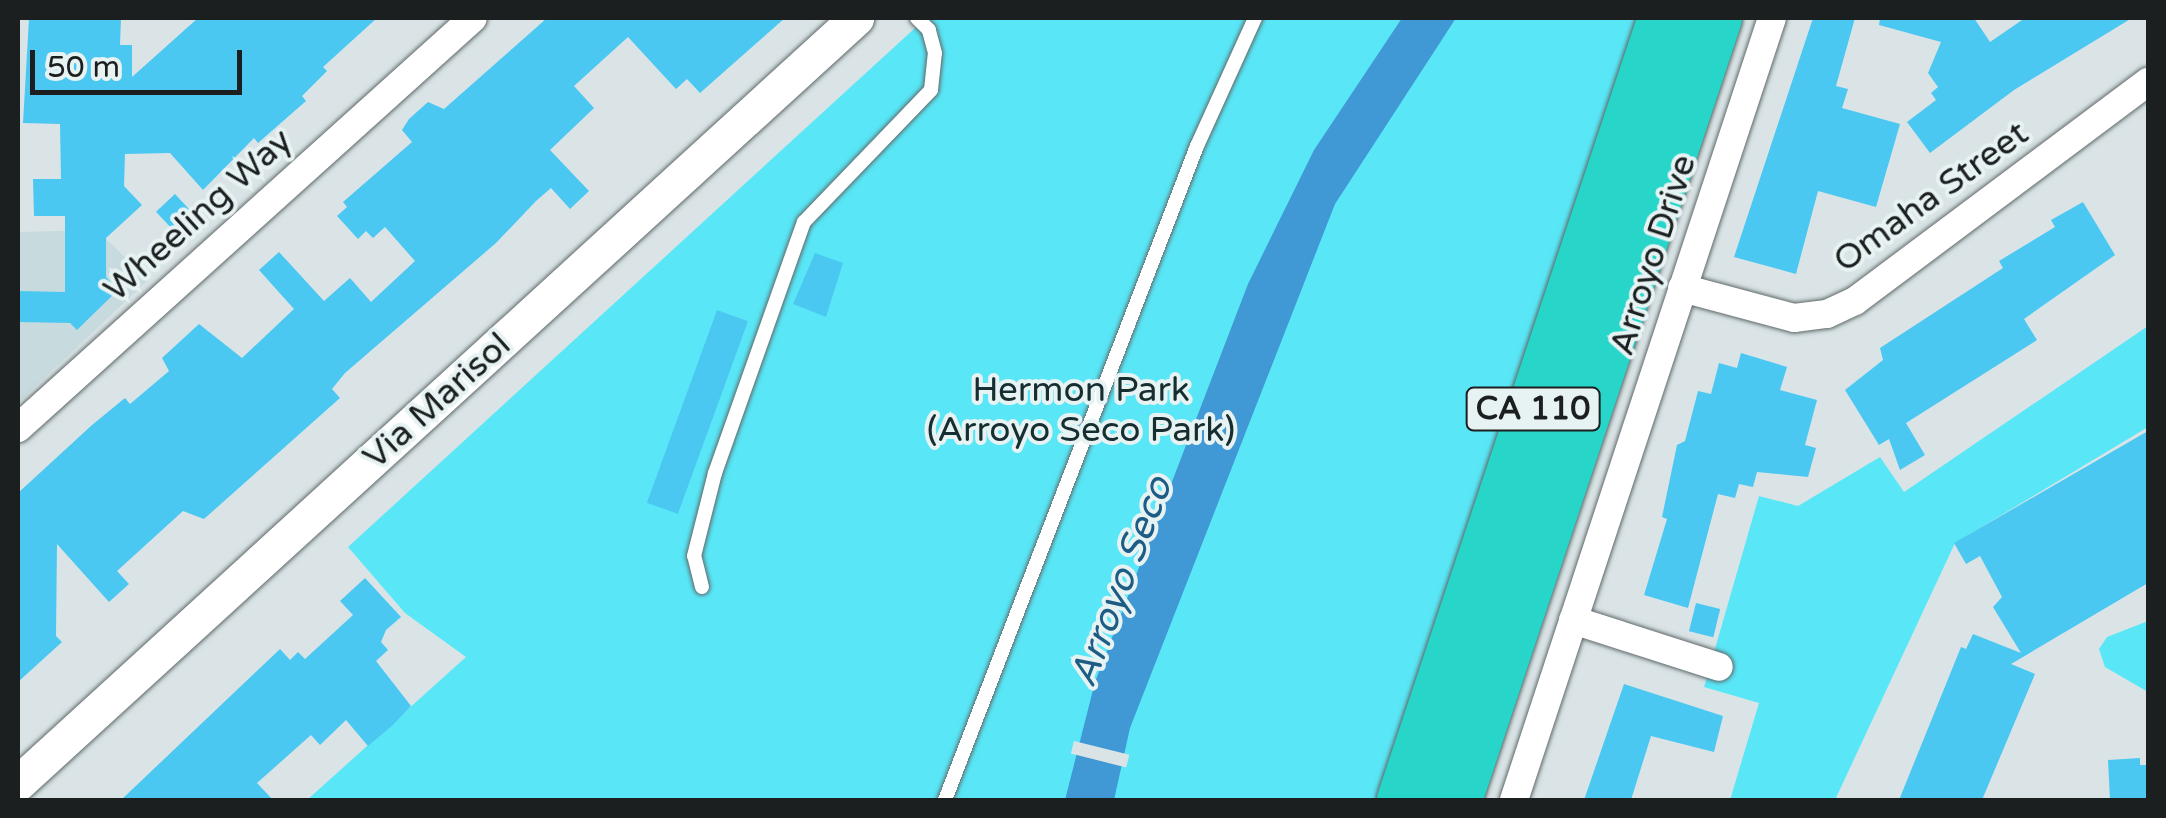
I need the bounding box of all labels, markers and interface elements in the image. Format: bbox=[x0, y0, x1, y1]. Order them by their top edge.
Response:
scale bar bbox=[35, 30, 248, 92]
text: 50 m bbox=[47, 49, 120, 86]
street label: Omaha Street bbox=[1826, 112, 2036, 282]
street label: Wheeling Way bbox=[95, 120, 301, 310]
street label: Arroyo Drive bbox=[1601, 149, 1705, 361]
street label: Via Marisol bbox=[355, 324, 519, 478]
park label: Hermon Park (Arroyo Seco Park) bbox=[927, 369, 1235, 451]
road number: CA 110 bbox=[1466, 382, 1600, 436]
water label: Arroyo Seco bbox=[1061, 471, 1183, 693]

